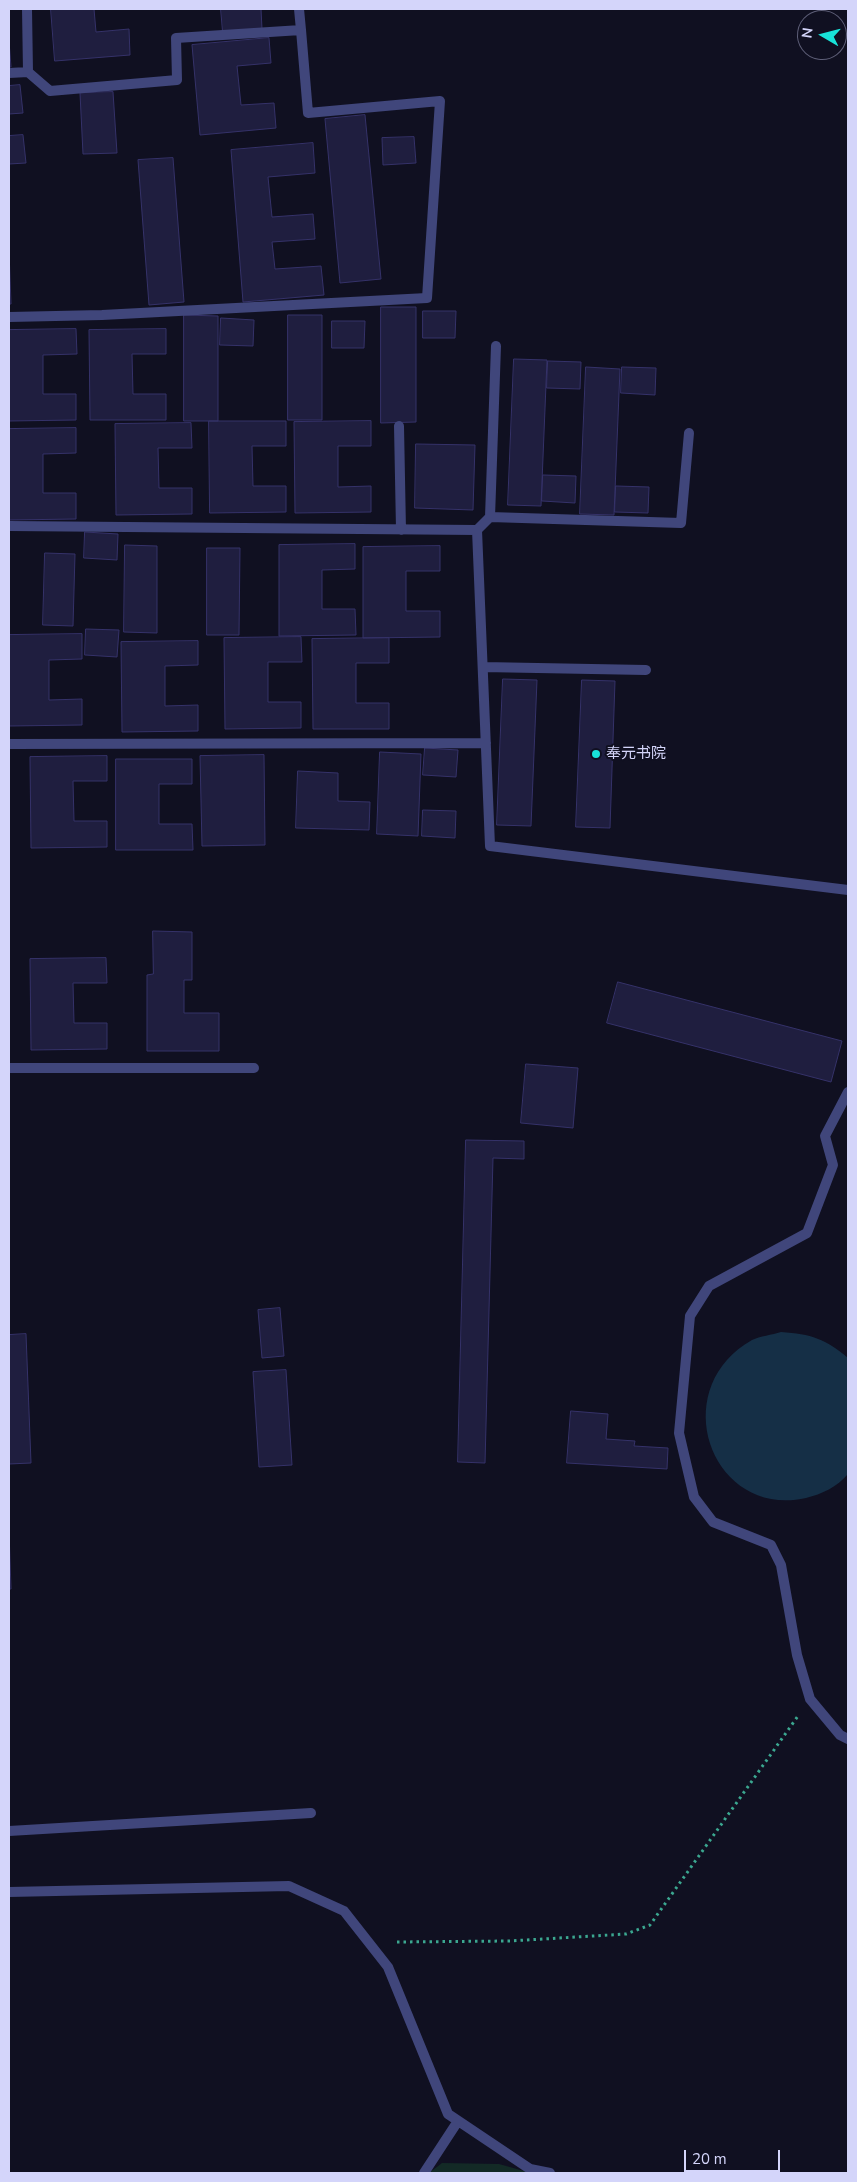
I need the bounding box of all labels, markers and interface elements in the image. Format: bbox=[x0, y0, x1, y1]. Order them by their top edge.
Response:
north arrow bbox=[797, 10, 847, 60]
text: N bbox=[798, 26, 818, 40]
place label: 奉元书院 bbox=[606, 745, 666, 763]
marker: 奉元书院 bbox=[590, 748, 602, 760]
scale bar bbox=[687, 2140, 783, 2172]
text: 20 m bbox=[692, 2149, 727, 2169]

